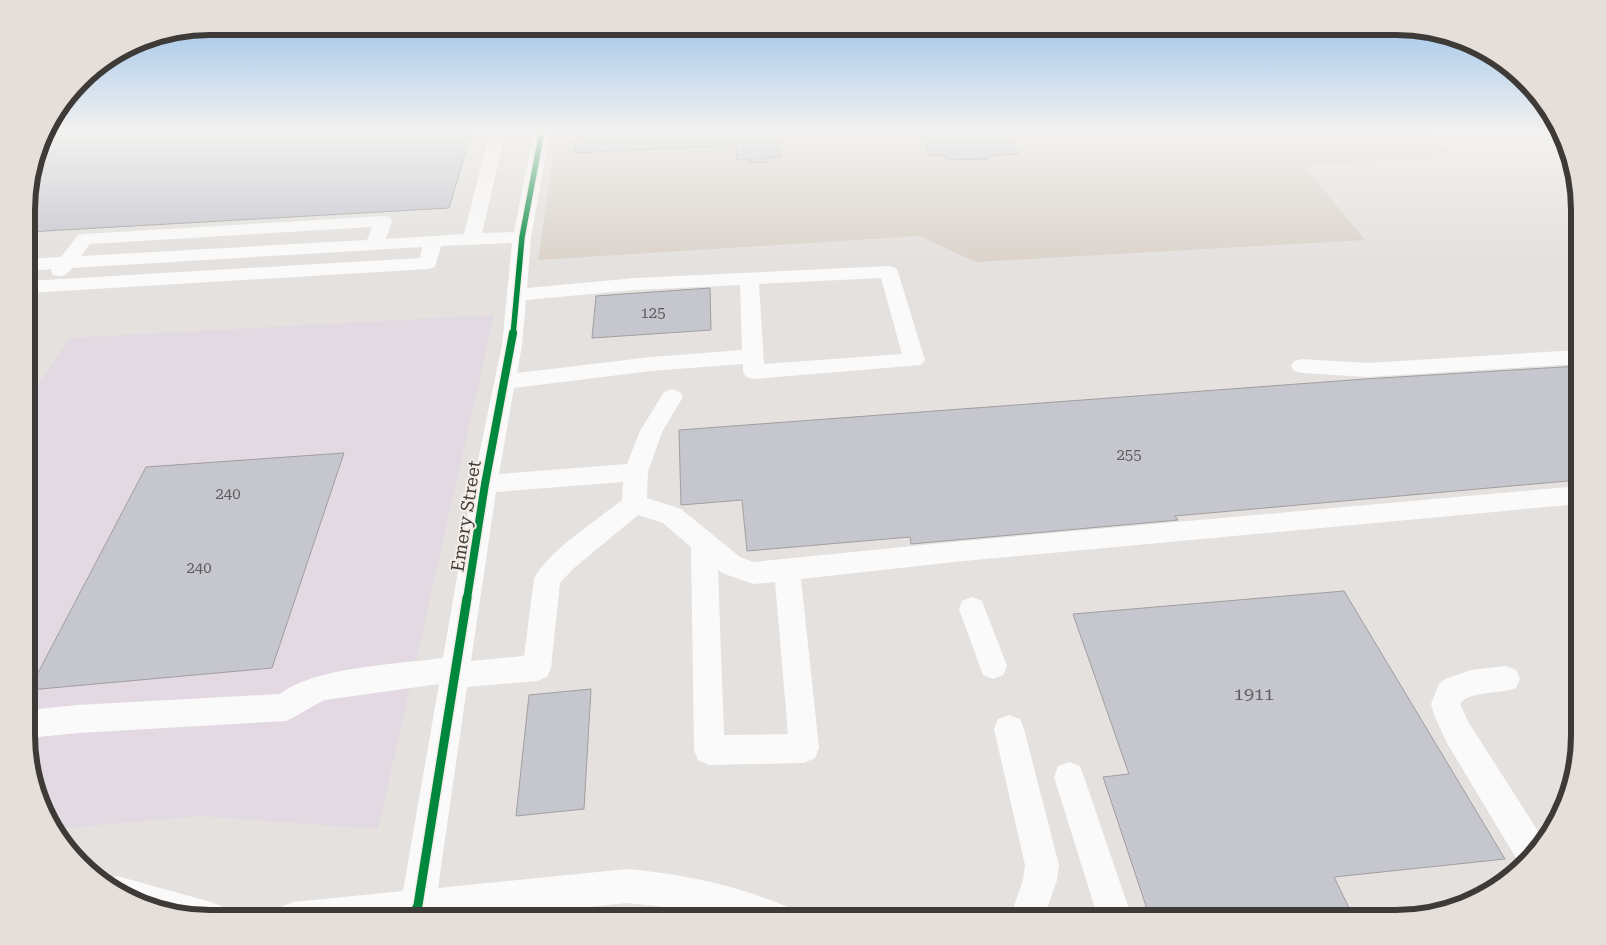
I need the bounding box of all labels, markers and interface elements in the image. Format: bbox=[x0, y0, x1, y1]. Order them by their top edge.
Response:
house number: 125 bbox=[640, 304, 666, 322]
house number: 255 bbox=[1116, 446, 1142, 464]
street label: Emery Street bbox=[446, 458, 485, 573]
house number: 240 bbox=[215, 485, 241, 503]
house number: 240 bbox=[186, 559, 212, 577]
house number: 1911 bbox=[1234, 683, 1274, 704]

